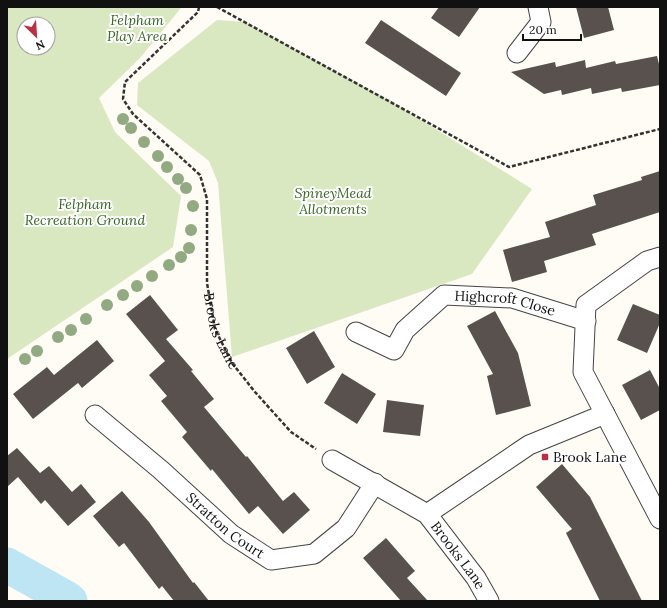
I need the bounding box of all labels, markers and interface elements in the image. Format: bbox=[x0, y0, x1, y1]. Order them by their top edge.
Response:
park label: Felpham Play Area bbox=[107, 11, 167, 45]
north arrow bbox=[16, 16, 56, 56]
scale bar bbox=[523, 16, 581, 42]
text: 20 m bbox=[529, 22, 557, 37]
text: N bbox=[33, 37, 47, 53]
park label: SpineyMead Allotments bbox=[294, 184, 372, 218]
park label: Felpham Recreation Ground bbox=[25, 195, 145, 229]
street label: Highcroft Close bbox=[454, 286, 558, 320]
street label: Brooks Lane bbox=[200, 291, 243, 373]
place label: Brook Lane bbox=[553, 448, 627, 466]
marker: Brook Lane bbox=[540, 452, 550, 462]
street label: Stratton Court bbox=[182, 488, 268, 563]
street label: Brooks Lane bbox=[427, 518, 490, 593]

